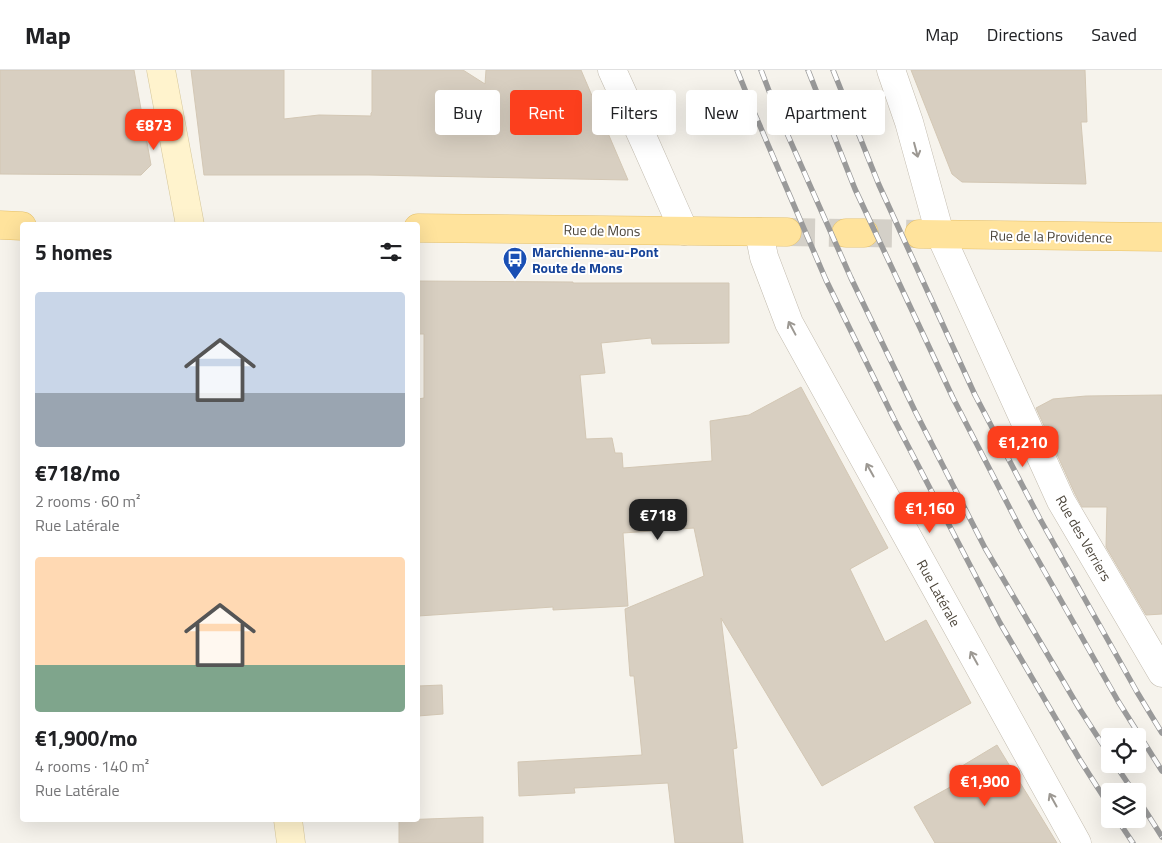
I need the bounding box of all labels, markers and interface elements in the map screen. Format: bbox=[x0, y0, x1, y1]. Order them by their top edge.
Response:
text: Map bbox=[25, 17, 71, 53]
text: Map bbox=[925, 21, 959, 48]
text: Directions bbox=[987, 21, 1063, 48]
text: Saved bbox=[1091, 21, 1137, 48]
chip: Buy bbox=[435, 90, 500, 135]
chip: Rent bbox=[510, 90, 582, 135]
chip: Filters bbox=[592, 90, 676, 135]
chip: New bbox=[686, 90, 757, 135]
chip: Apartment bbox=[767, 90, 885, 135]
pin: €873 bbox=[124, 108, 184, 151]
text: €873 bbox=[136, 113, 172, 137]
one-way arrow bbox=[912, 141, 922, 157]
street label: Rue de Mons bbox=[563, 219, 641, 241]
street label: Rue de la Providence bbox=[990, 224, 1112, 248]
text: 5 homes bbox=[35, 236, 112, 268]
icon: filters bbox=[377, 238, 405, 266]
place label: Marchienne-au-Pont Route de Mons bbox=[532, 241, 659, 278]
bus stop icon: Marchienne-au-Pont Route de Mons bbox=[502, 246, 528, 280]
one-way arrow bbox=[787, 321, 796, 336]
icon: home bbox=[175, 325, 265, 415]
pin: €1,210 bbox=[982, 426, 1064, 468]
text: €1,210 bbox=[998, 430, 1048, 454]
text: €718/mo bbox=[35, 457, 120, 489]
one-way arrow bbox=[865, 464, 875, 478]
text: 2 rooms · 60 m² bbox=[35, 489, 140, 513]
street label: Rue des Verriers bbox=[1051, 491, 1117, 585]
pin: €1,160 bbox=[889, 492, 971, 534]
text: €1,160 bbox=[905, 496, 955, 520]
pin: €718 bbox=[628, 498, 688, 541]
text: €718 bbox=[640, 503, 676, 527]
text: Rue Latérale bbox=[35, 513, 120, 537]
street label: Rue Latérale bbox=[912, 556, 966, 630]
icon: home bbox=[175, 590, 265, 680]
one-way arrow bbox=[969, 652, 979, 666]
text: €1,900/mo bbox=[35, 722, 137, 754]
map controls bbox=[1101, 728, 1146, 828]
button: locate bbox=[1101, 728, 1146, 773]
text: 4 rooms · 140 m² bbox=[35, 754, 149, 778]
pin: €1,900 bbox=[944, 764, 1026, 807]
text: €1,900 bbox=[960, 769, 1010, 793]
text: Rue Latérale bbox=[35, 778, 120, 802]
button: layers bbox=[1101, 783, 1146, 828]
one-way arrow bbox=[1048, 794, 1058, 808]

